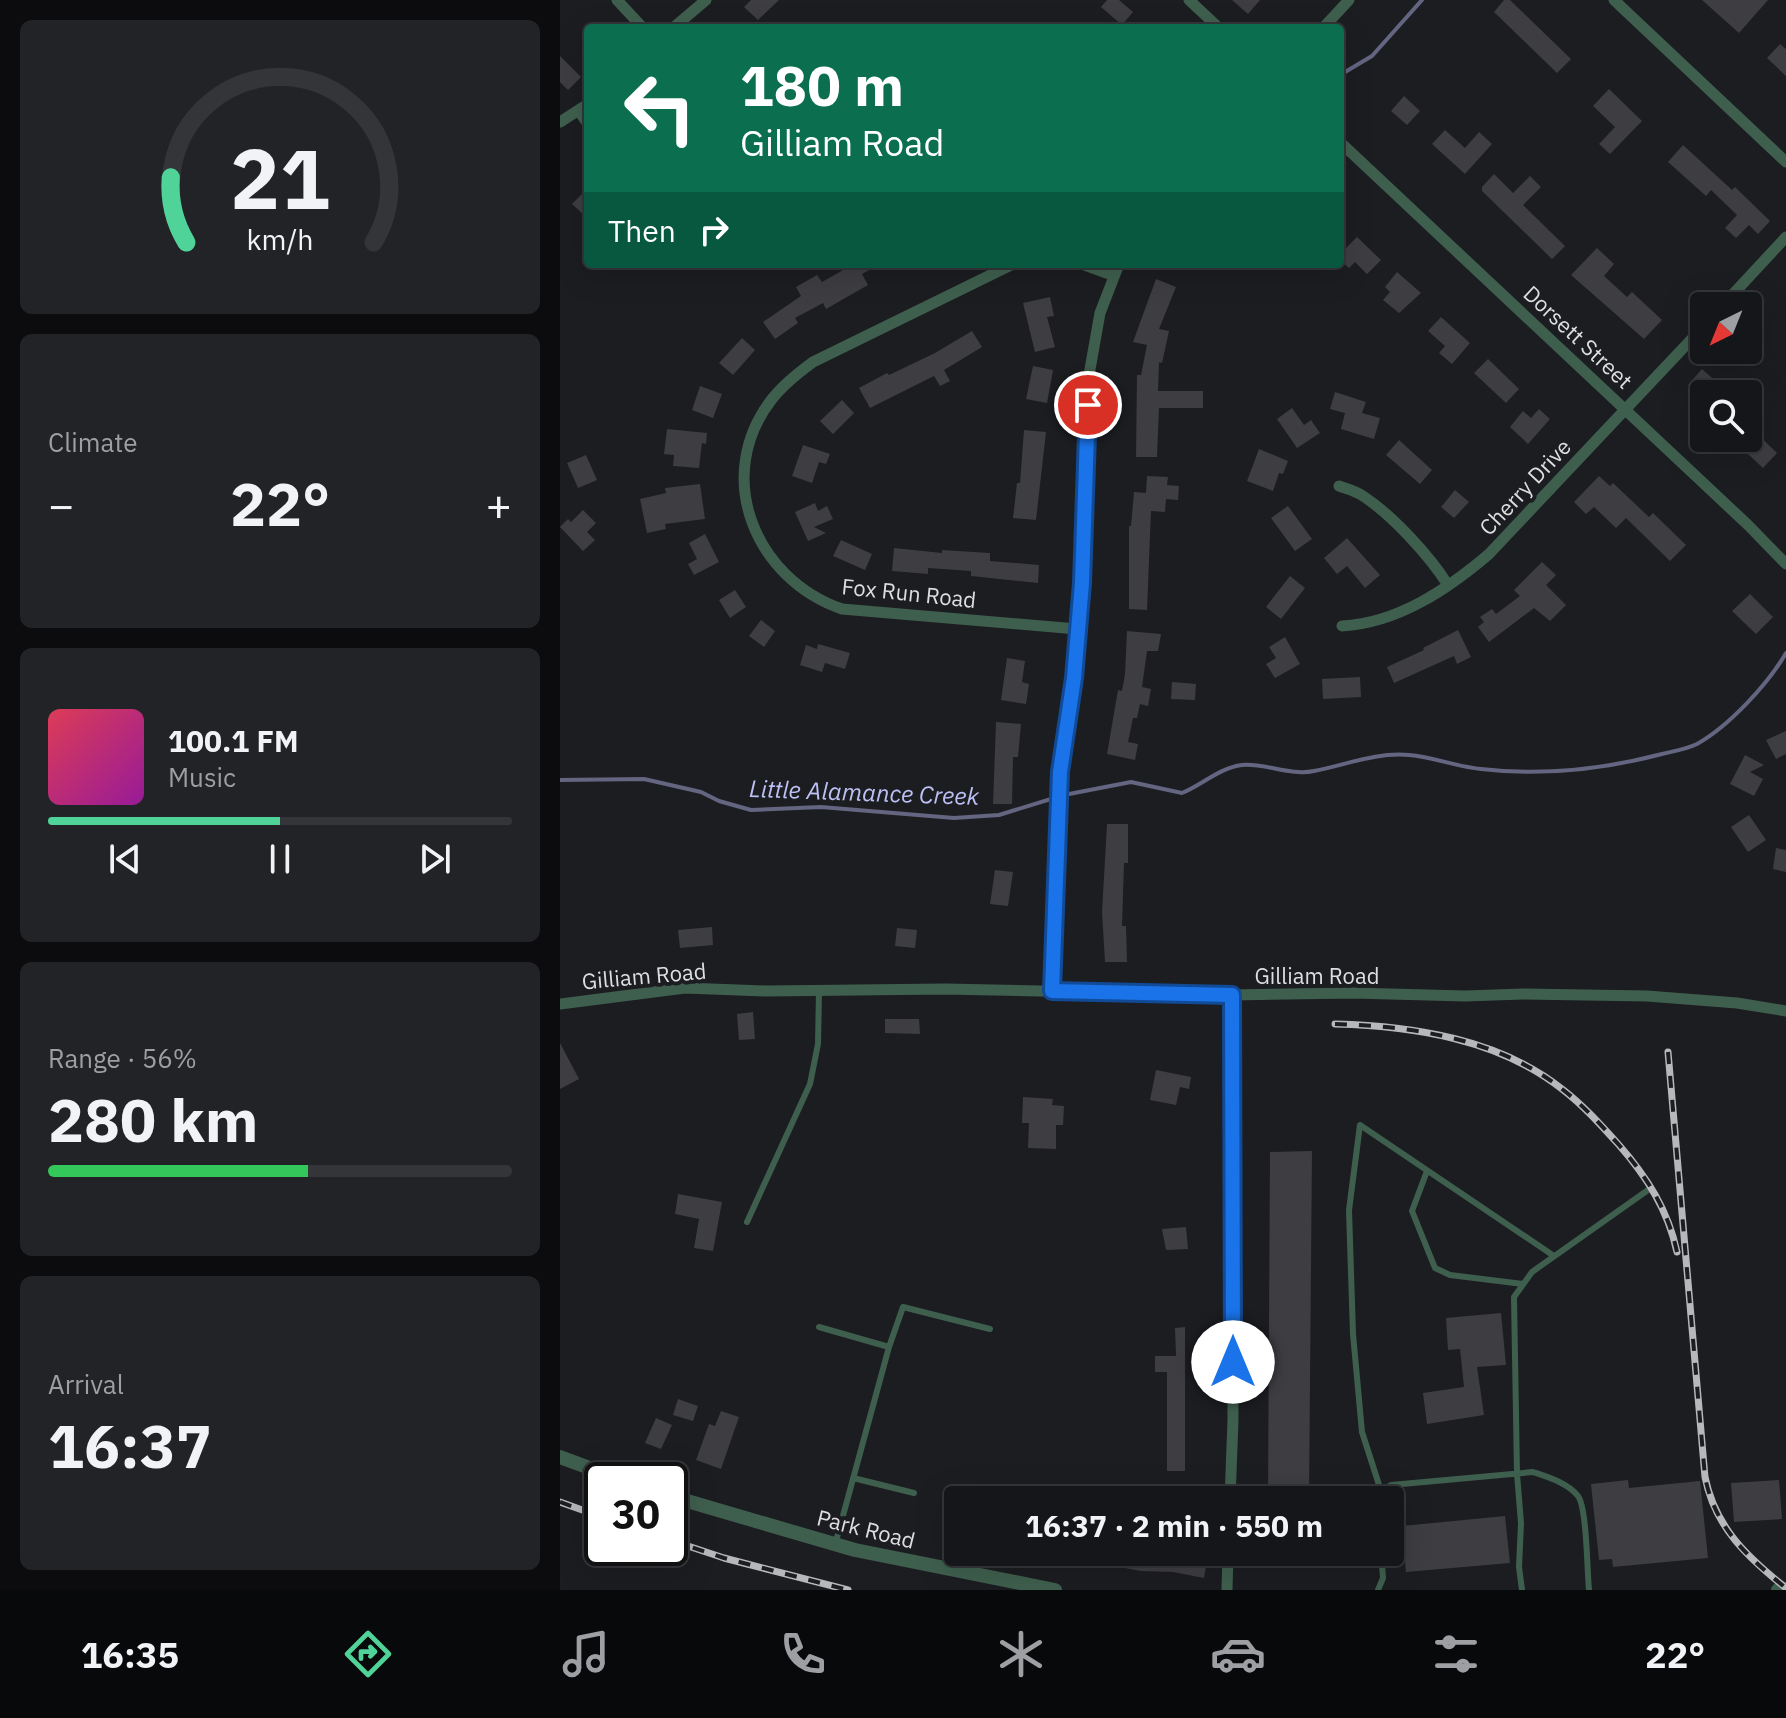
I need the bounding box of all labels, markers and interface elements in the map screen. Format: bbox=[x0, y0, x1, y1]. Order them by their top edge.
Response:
text: 180 m bbox=[740, 49, 904, 121]
icon: left bbox=[608, 56, 712, 160]
text: Gilliam Road bbox=[740, 119, 944, 166]
text: 21 bbox=[230, 124, 330, 232]
icon: right bbox=[692, 208, 736, 252]
text: Then bbox=[608, 211, 676, 250]
text: km/h bbox=[246, 221, 314, 258]
street label: Dorsett Street bbox=[1518, 279, 1639, 395]
north arrow bbox=[1690, 292, 1762, 364]
map controls bbox=[1690, 292, 1762, 452]
pin bbox=[1054, 371, 1122, 439]
button: search bbox=[1690, 380, 1762, 452]
icon: arrive bbox=[1066, 383, 1110, 427]
text: Climate bbox=[48, 425, 138, 459]
street label: Cherry Drive bbox=[1472, 432, 1577, 541]
text: 22° bbox=[230, 464, 330, 543]
text: − bbox=[48, 476, 74, 533]
text: + bbox=[486, 476, 512, 533]
street label: Fox Run Road bbox=[840, 571, 978, 614]
text: 100.1 FM bbox=[168, 721, 299, 760]
text: Music bbox=[168, 760, 236, 794]
water label: Little Alamance Creek bbox=[748, 772, 980, 812]
icon: previous bbox=[103, 837, 147, 881]
icon: pause bbox=[258, 837, 302, 881]
icon: next bbox=[413, 837, 457, 881]
street label: Gilliam Road bbox=[580, 956, 707, 995]
street label: Gilliam Road bbox=[1255, 961, 1379, 990]
text: Range · 56% bbox=[48, 1041, 197, 1075]
text: 280 km bbox=[48, 1080, 258, 1159]
position arrow bbox=[1191, 1320, 1275, 1404]
text: Arrival bbox=[48, 1367, 124, 1401]
text: 16:37 bbox=[48, 1406, 212, 1485]
speed limit sign: 30 bbox=[584, 1462, 688, 1566]
street label: Park Road bbox=[814, 1502, 918, 1555]
text: 16:37 · 2 min · 550 m bbox=[1025, 1506, 1323, 1545]
icon: directions bbox=[340, 1626, 396, 1682]
icon: music bbox=[558, 1626, 614, 1682]
icon: phone bbox=[775, 1626, 831, 1682]
icon: climate bbox=[993, 1626, 1049, 1682]
icon: car bbox=[1210, 1626, 1266, 1682]
icon: filters bbox=[1428, 1626, 1484, 1682]
text: 16:35 bbox=[81, 1631, 179, 1678]
text: 22° bbox=[1645, 1631, 1705, 1678]

